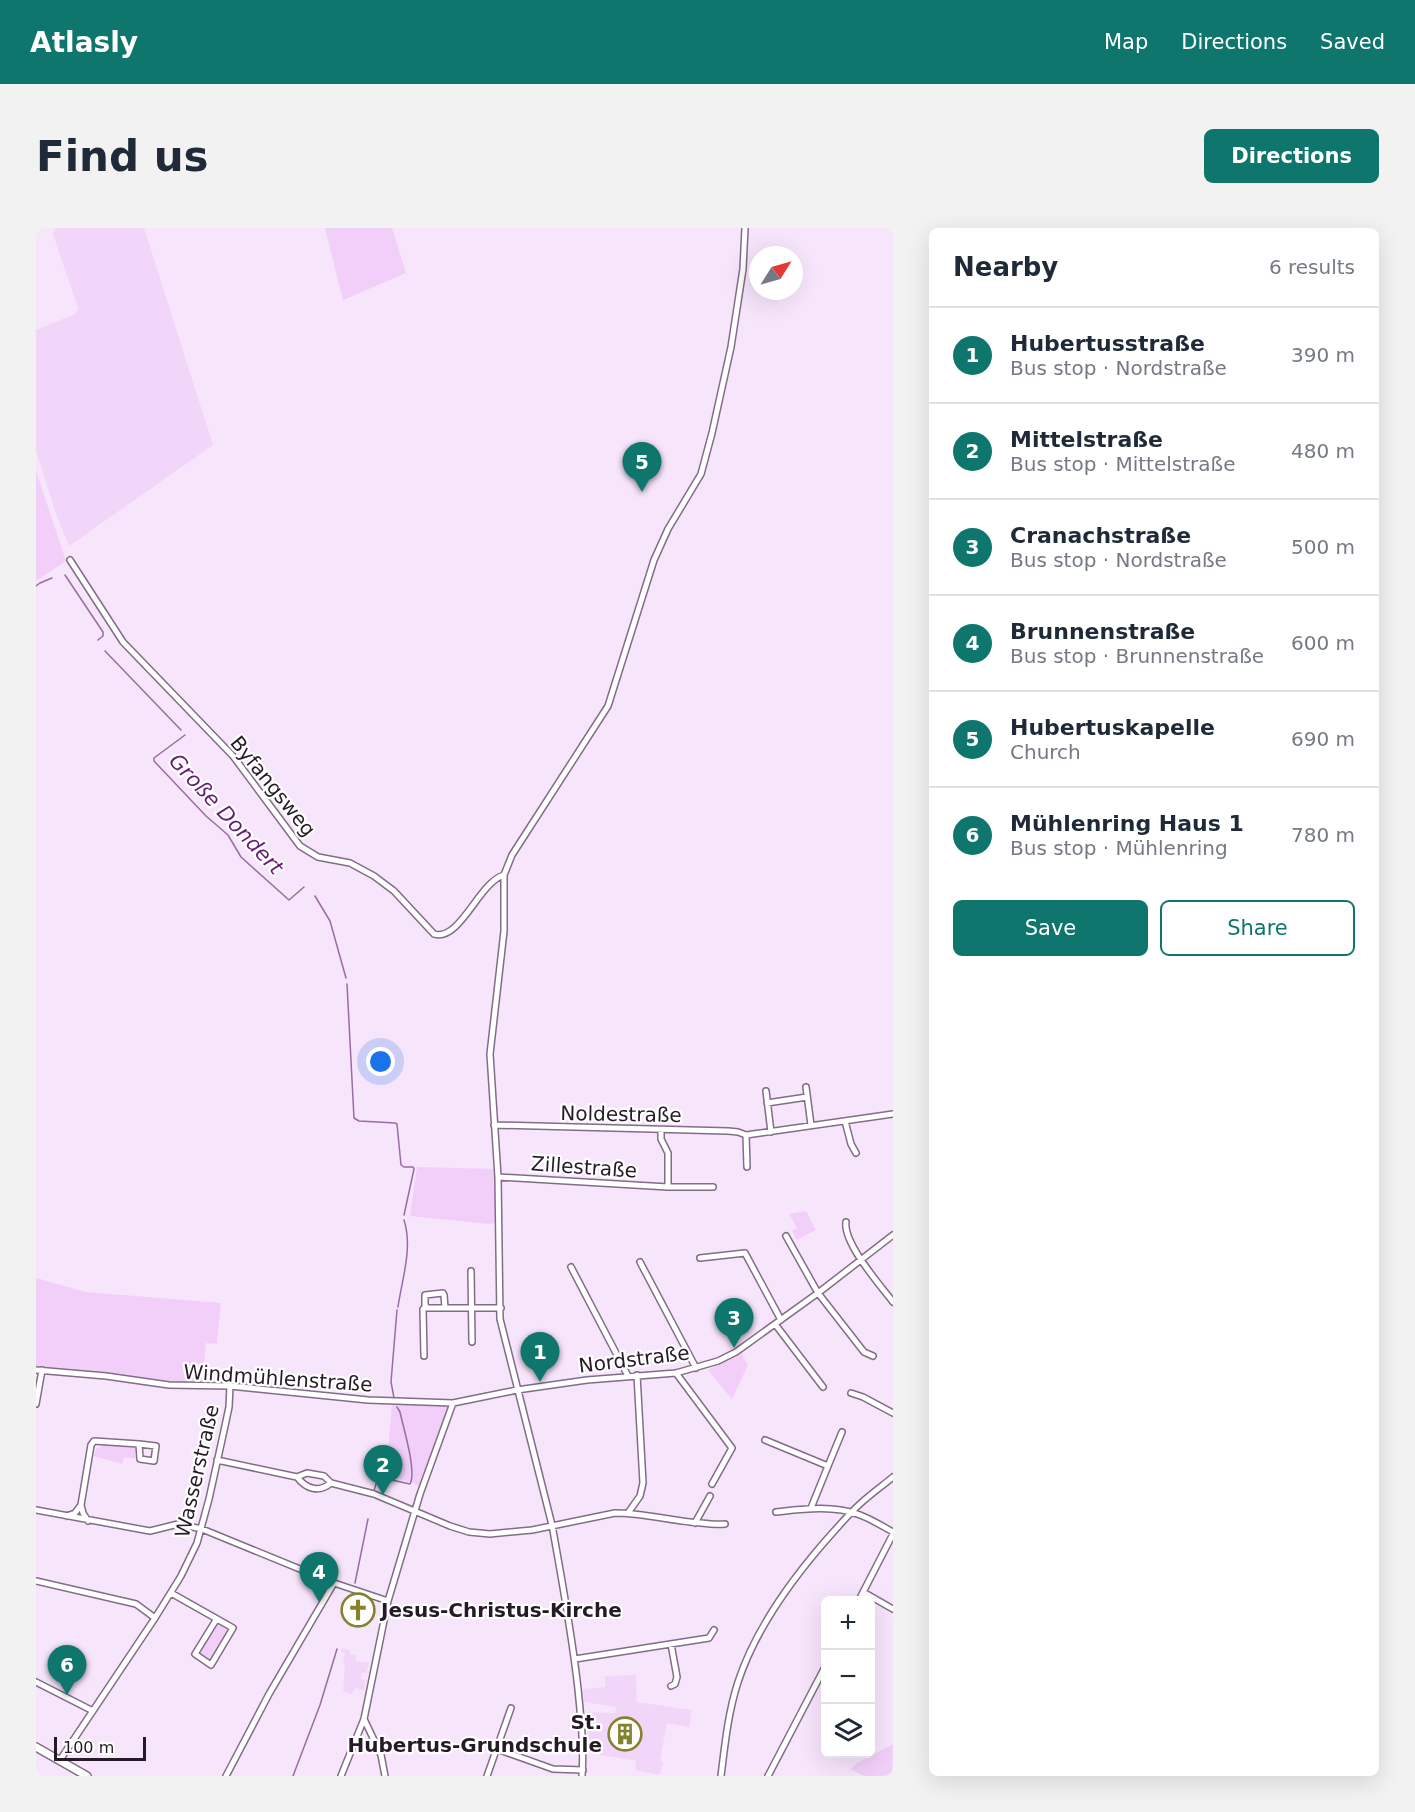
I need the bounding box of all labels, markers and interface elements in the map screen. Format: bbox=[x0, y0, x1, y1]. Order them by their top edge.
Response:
text: Atlasly bbox=[30, 26, 138, 59]
text: Map bbox=[1104, 30, 1148, 54]
text: Directions bbox=[1181, 30, 1287, 54]
text: Saved bbox=[1320, 30, 1385, 54]
button: Directions bbox=[1204, 129, 1379, 183]
text: Find us bbox=[36, 132, 209, 181]
north arrow bbox=[749, 246, 803, 300]
text: Nearby bbox=[953, 252, 1058, 282]
text: 6 results bbox=[1269, 255, 1355, 279]
text: Hubertusstraße bbox=[1010, 331, 1205, 356]
text: 1 bbox=[966, 343, 979, 367]
text: 390 m bbox=[1291, 343, 1355, 367]
text: Bus stop · Nordstraße bbox=[1010, 356, 1227, 380]
text: Mittelstraße bbox=[1010, 427, 1163, 452]
text: 2 bbox=[966, 439, 979, 463]
text: 480 m bbox=[1291, 439, 1355, 463]
pin: 5 bbox=[622, 442, 662, 492]
text: Bus stop · Mittelstraße bbox=[1010, 452, 1235, 476]
text: Cranachstraße bbox=[1010, 523, 1191, 548]
text: 3 bbox=[966, 535, 979, 559]
text: 500 m bbox=[1291, 535, 1355, 559]
text: Bus stop · Nordstraße bbox=[1010, 548, 1227, 572]
text: Brunnenstraße bbox=[1010, 619, 1195, 644]
text: 4 bbox=[966, 631, 979, 655]
text: 600 m bbox=[1291, 631, 1355, 655]
text: Bus stop · Brunnenstraße bbox=[1010, 644, 1264, 668]
text: Hubertuskapelle bbox=[1010, 715, 1215, 740]
text: 5 bbox=[966, 727, 979, 751]
text: 690 m bbox=[1291, 727, 1355, 751]
street label: Byfangsweg bbox=[225, 731, 321, 841]
text: Church bbox=[1010, 740, 1081, 764]
water label: Große Dondert bbox=[164, 749, 288, 880]
text: Mühlenring Haus 1 bbox=[1010, 811, 1244, 836]
text: 6 bbox=[966, 823, 979, 847]
text: 780 m bbox=[1291, 823, 1355, 847]
text: Bus stop · Mühlenring bbox=[1010, 836, 1228, 860]
button: Save bbox=[953, 900, 1148, 956]
button: Share bbox=[1160, 900, 1355, 956]
your location bbox=[366, 1047, 395, 1076]
street label: Noldestraße bbox=[560, 1101, 682, 1127]
street label: Zillestraße bbox=[530, 1151, 638, 1183]
pin: 3 bbox=[714, 1298, 754, 1348]
pin: 1 bbox=[520, 1332, 560, 1382]
street label: Nordstraße bbox=[577, 1340, 691, 1378]
street label: Windmühlenstraße bbox=[183, 1359, 373, 1397]
street label: Wasserstraße bbox=[170, 1402, 224, 1540]
pin: 2 bbox=[364, 1446, 402, 1495]
pin: 4 bbox=[300, 1552, 338, 1602]
church icon: Jesus-Christus-Kirche bbox=[340, 1592, 376, 1628]
map controls bbox=[821, 1596, 875, 1758]
button: + bbox=[821, 1596, 875, 1650]
place label: Jesus-Christus-Kirche bbox=[379, 1598, 622, 1622]
pin: 6 bbox=[48, 1646, 87, 1695]
button: − bbox=[821, 1650, 875, 1704]
button: layers bbox=[821, 1704, 875, 1758]
place label: St. Hubertus-Grundschule bbox=[348, 1710, 602, 1757]
building icon: St. Hubertus-Grundschule bbox=[607, 1716, 643, 1752]
scale bar bbox=[54, 1734, 146, 1762]
text: 100 m bbox=[63, 1738, 114, 1757]

